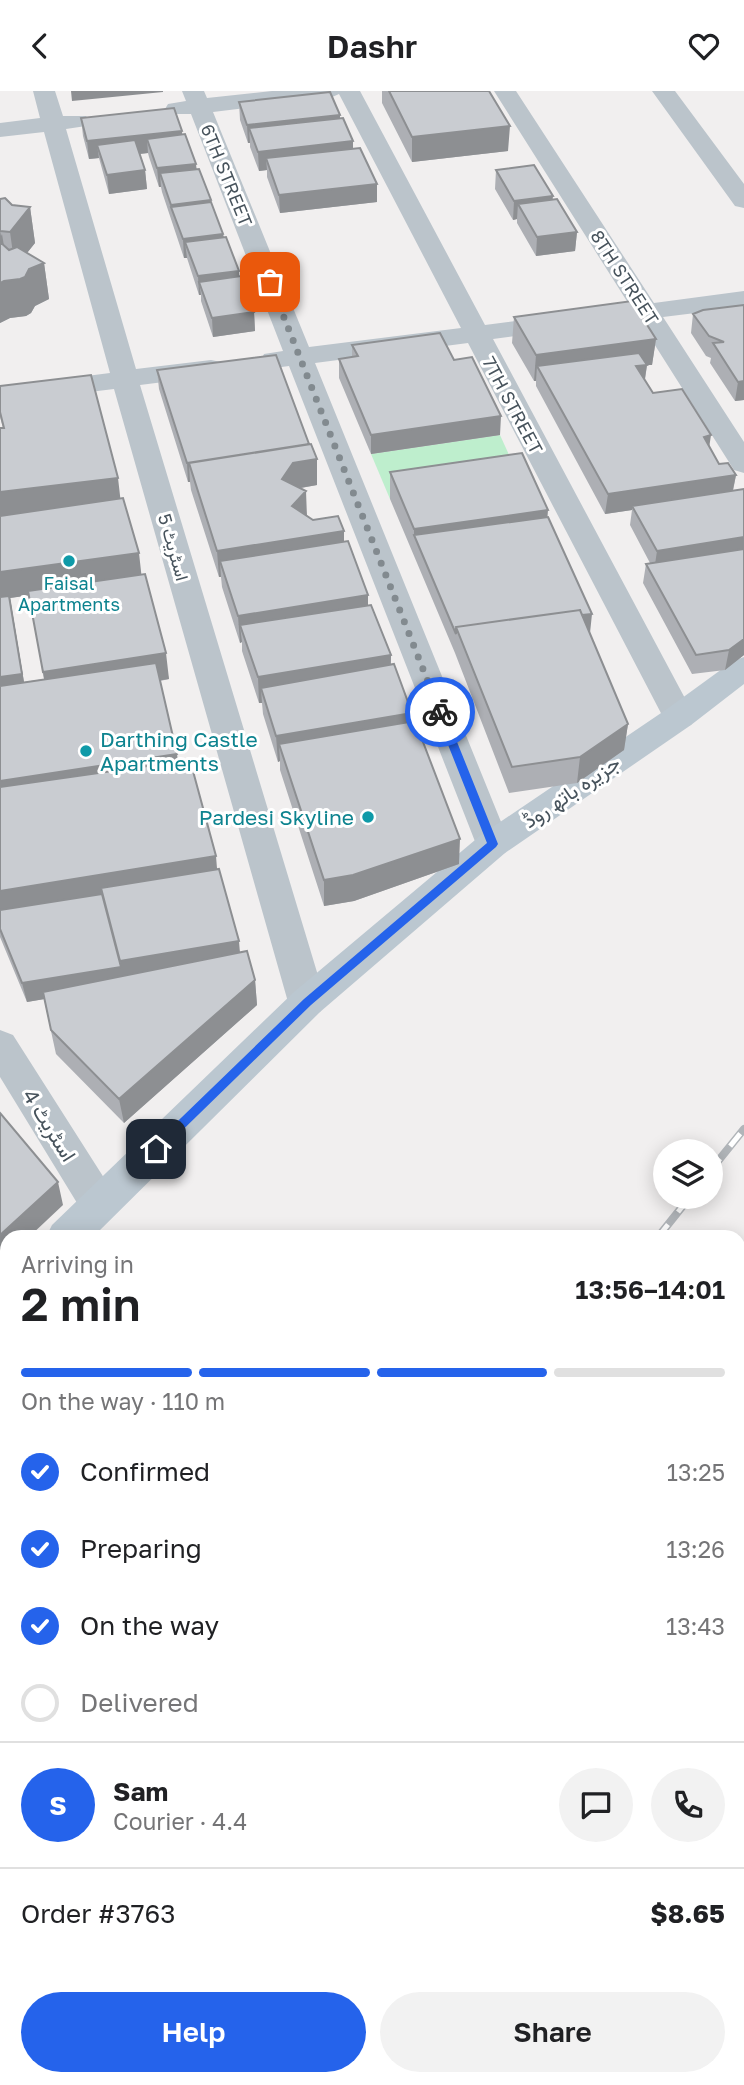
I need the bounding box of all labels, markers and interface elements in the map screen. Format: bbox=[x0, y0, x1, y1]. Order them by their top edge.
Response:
icon: back bbox=[21, 27, 59, 65]
text: Dashr bbox=[327, 27, 417, 65]
icon: heart bbox=[685, 27, 723, 65]
street label: 6TH STREET bbox=[197, 121, 257, 229]
street label: 8TH STREET bbox=[586, 226, 664, 328]
pin bbox=[240, 252, 300, 312]
icon: bag bbox=[251, 263, 289, 301]
street label: 7TH STREET bbox=[478, 353, 548, 457]
street label: اسٹریٹ 5 bbox=[153, 511, 194, 583]
marker: Faisal Apartments bbox=[61, 553, 77, 569]
place label: Faisal Apartments bbox=[18, 572, 120, 615]
courier bbox=[405, 677, 475, 747]
icon: bike bbox=[421, 693, 459, 731]
place label: Darthing Castle Apartments bbox=[100, 726, 258, 776]
marker: Darthing Castle Apartments bbox=[78, 743, 94, 759]
street label: جزیرہ باتھ روڈ bbox=[517, 749, 625, 834]
place label: Pardesi Skyline bbox=[199, 804, 354, 830]
marker: Pardesi Skyline bbox=[360, 809, 376, 825]
street label: اسٹریٹ 4 bbox=[17, 1084, 82, 1167]
pin bbox=[126, 1119, 186, 1179]
icon: home bbox=[137, 1130, 175, 1168]
map controls bbox=[653, 1139, 723, 1209]
button: layers bbox=[653, 1139, 723, 1209]
text: Arriving in bbox=[21, 1250, 134, 1278]
text: 13:56–14:01 bbox=[575, 1274, 725, 1305]
text: 2 min bbox=[21, 1276, 141, 1331]
text: On the way · 110 m bbox=[21, 1387, 225, 1415]
icon: check bbox=[21, 1453, 59, 1491]
text: Confirmed bbox=[80, 1456, 210, 1487]
text: 13:25 bbox=[667, 1458, 725, 1486]
icon: check bbox=[21, 1530, 59, 1568]
text: Preparing bbox=[80, 1533, 202, 1564]
text: 13:26 bbox=[666, 1535, 725, 1563]
icon: check bbox=[21, 1607, 59, 1645]
text: On the way bbox=[80, 1610, 219, 1641]
text: 13:43 bbox=[666, 1612, 725, 1640]
text: Delivered bbox=[80, 1687, 199, 1718]
button: chat bbox=[559, 1768, 633, 1842]
button: phone bbox=[651, 1768, 725, 1842]
text: Sam bbox=[113, 1776, 168, 1807]
text: S bbox=[49, 1790, 67, 1821]
text: Courier · 4.4 bbox=[113, 1807, 247, 1835]
text: Order #3763 bbox=[21, 1898, 175, 1929]
text: $8.65 bbox=[650, 1898, 725, 1929]
button: Help bbox=[21, 1992, 366, 2072]
button: Share bbox=[380, 1992, 725, 2072]

